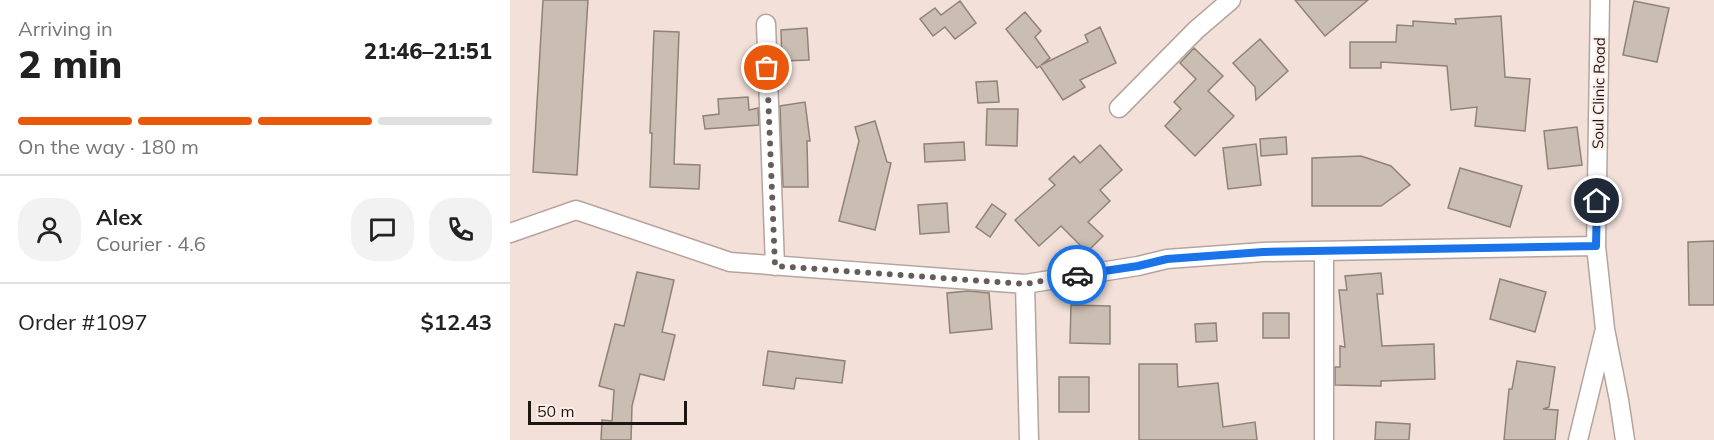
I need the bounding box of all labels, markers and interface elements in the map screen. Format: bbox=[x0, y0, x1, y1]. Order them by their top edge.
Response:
text: Arriving in bbox=[18, 16, 113, 41]
text: 21:46–21:51 bbox=[364, 37, 492, 65]
street label: Soul Clinic Road bbox=[1588, 37, 1609, 149]
text: 2 min bbox=[18, 39, 123, 88]
pin bbox=[741, 42, 792, 93]
icon: bag bbox=[750, 51, 783, 84]
text: On the way · 180 m bbox=[18, 134, 199, 159]
pin bbox=[1571, 175, 1622, 226]
icon: home bbox=[1580, 184, 1613, 217]
button: person bbox=[18, 198, 81, 261]
button: chat bbox=[351, 198, 414, 261]
button: phone bbox=[429, 198, 492, 261]
text: Alex bbox=[96, 203, 142, 231]
text: Courier · 4.6 bbox=[96, 231, 206, 256]
courier bbox=[1047, 245, 1107, 305]
icon: car bbox=[1061, 259, 1094, 292]
text: Order #1097 bbox=[18, 308, 148, 336]
text: $12.43 bbox=[421, 308, 492, 336]
scale bar bbox=[528, 398, 687, 426]
text: 50 m bbox=[537, 401, 574, 421]

